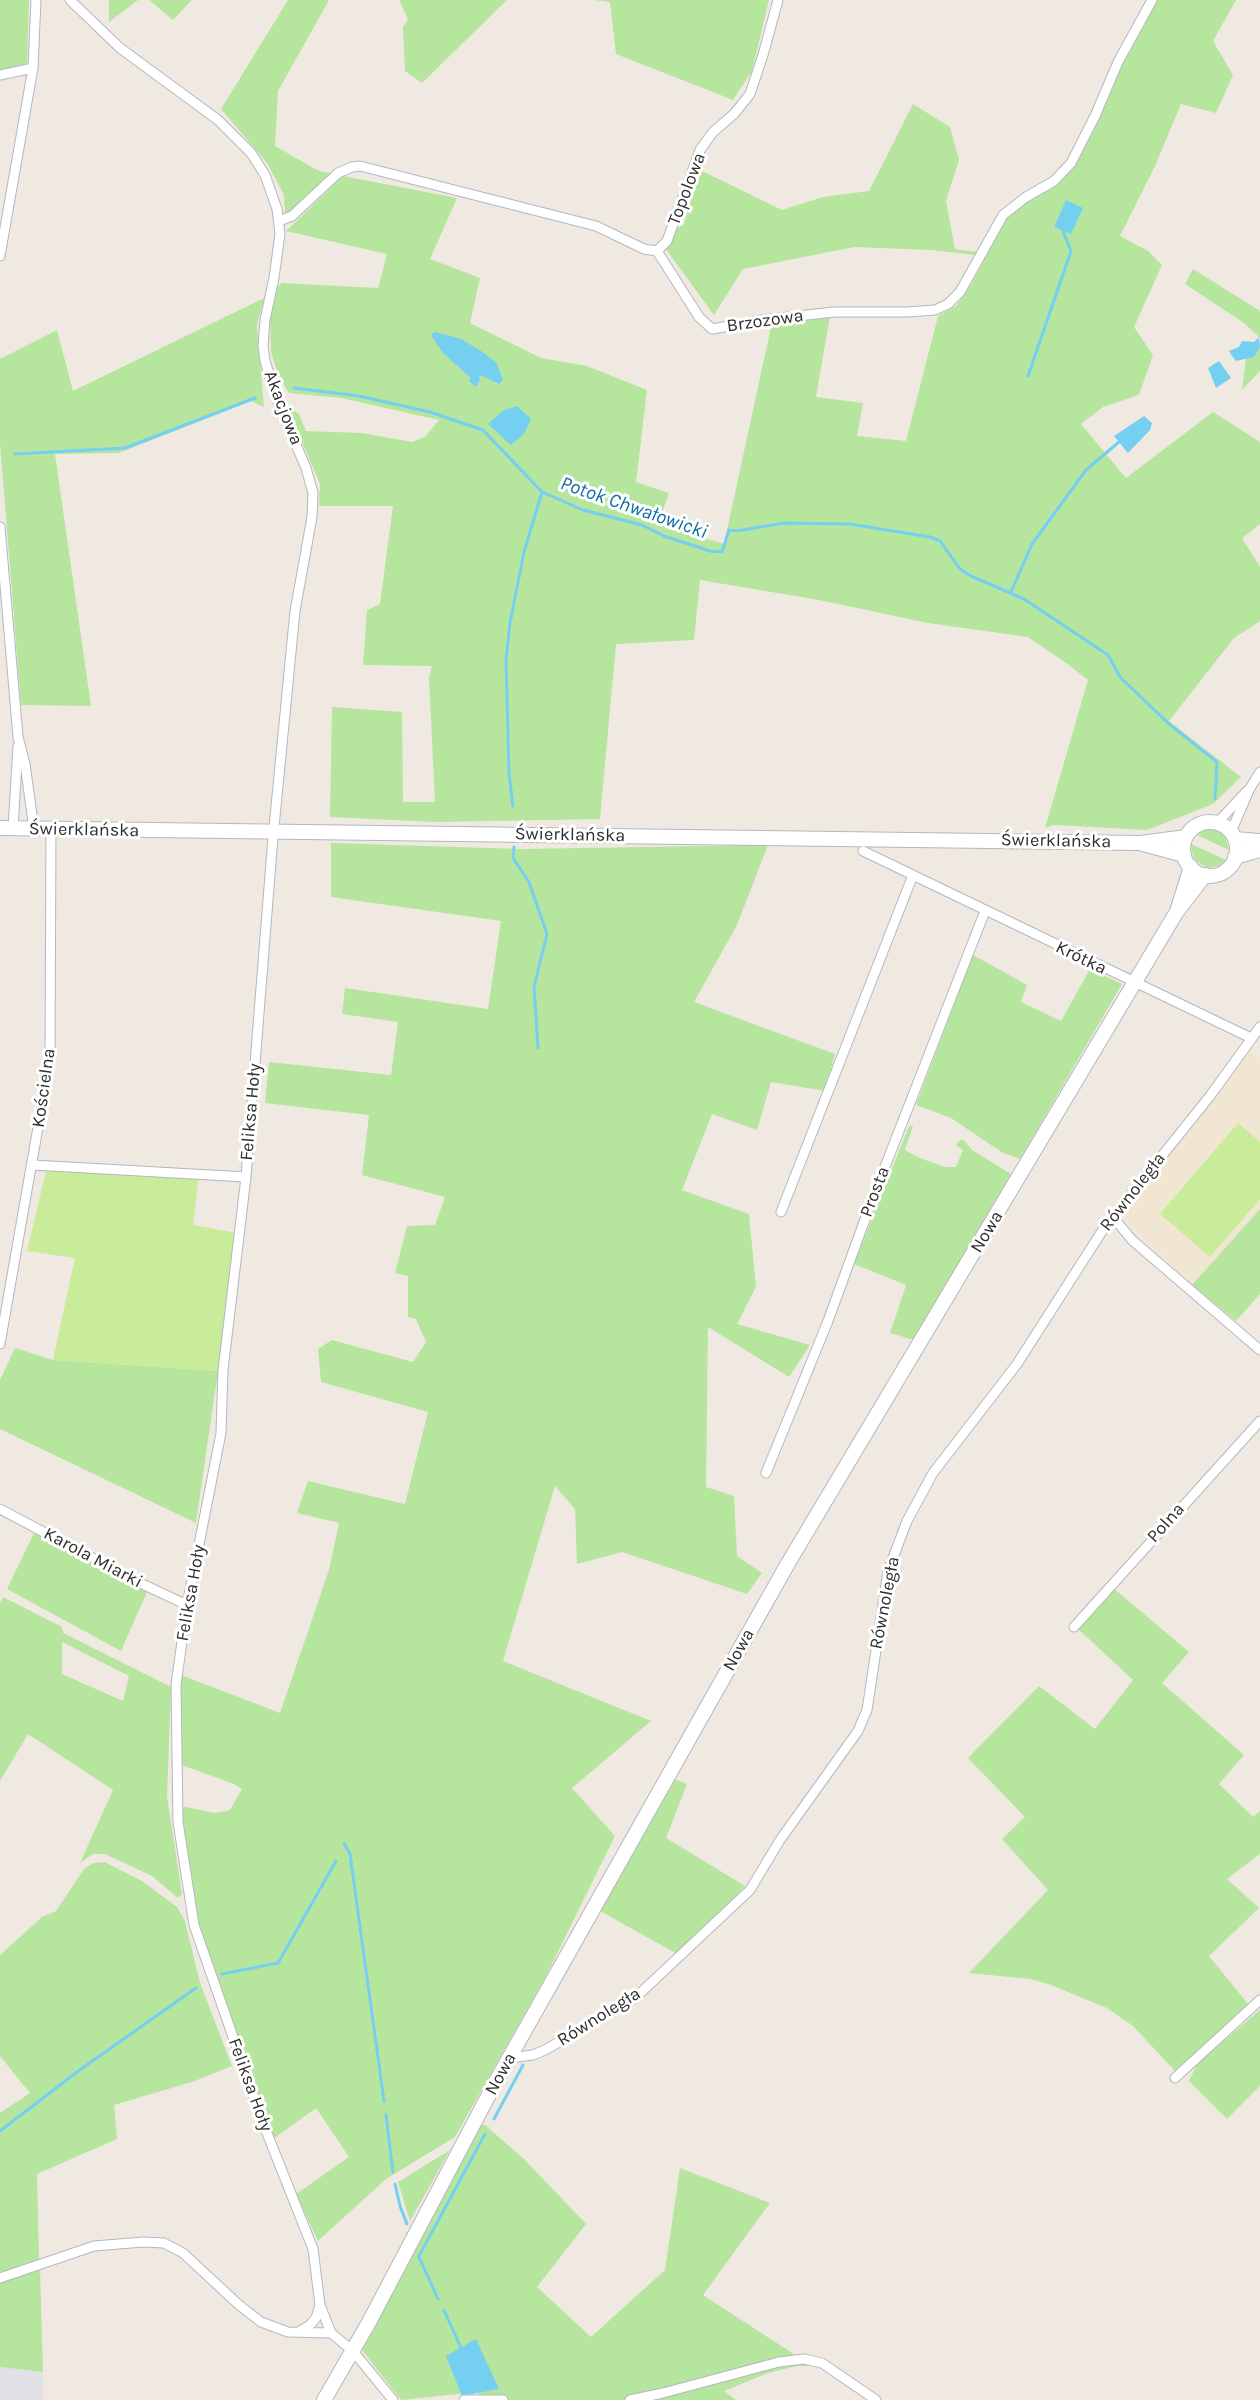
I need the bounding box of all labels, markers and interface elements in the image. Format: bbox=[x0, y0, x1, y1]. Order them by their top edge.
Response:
street label: Topolowa bbox=[663, 150, 711, 228]
street label: Brzozowa bbox=[725, 305, 805, 337]
street label: Akacjowa bbox=[259, 368, 307, 448]
water label: Potok Chwałowicki bbox=[557, 472, 711, 544]
street label: Świerklańska bbox=[29, 818, 139, 842]
street label: Świerklańska bbox=[515, 823, 625, 847]
street label: Świerklańska bbox=[1001, 829, 1111, 853]
street label: Krótka bbox=[1052, 936, 1110, 980]
street label: Kościelna bbox=[28, 1047, 60, 1129]
street label: Feliksa Hoły bbox=[236, 1062, 266, 1162]
street label: Równoległa bbox=[1096, 1148, 1170, 1236]
street label: Prosta bbox=[856, 1164, 894, 1220]
street label: Nowa bbox=[966, 1207, 1008, 1257]
street label: Polna bbox=[1143, 1499, 1189, 1547]
street label: Karola Miarki bbox=[40, 1523, 146, 1593]
street label: Feliksa Hoły bbox=[172, 1543, 210, 1643]
street label: Równoległa bbox=[865, 1555, 905, 1651]
street label: Nowa bbox=[719, 1625, 759, 1675]
street label: Równoległa bbox=[553, 1983, 645, 2051]
street label: Feliksa Hoły bbox=[223, 2035, 277, 2135]
street label: Nowa bbox=[481, 2049, 521, 2099]

